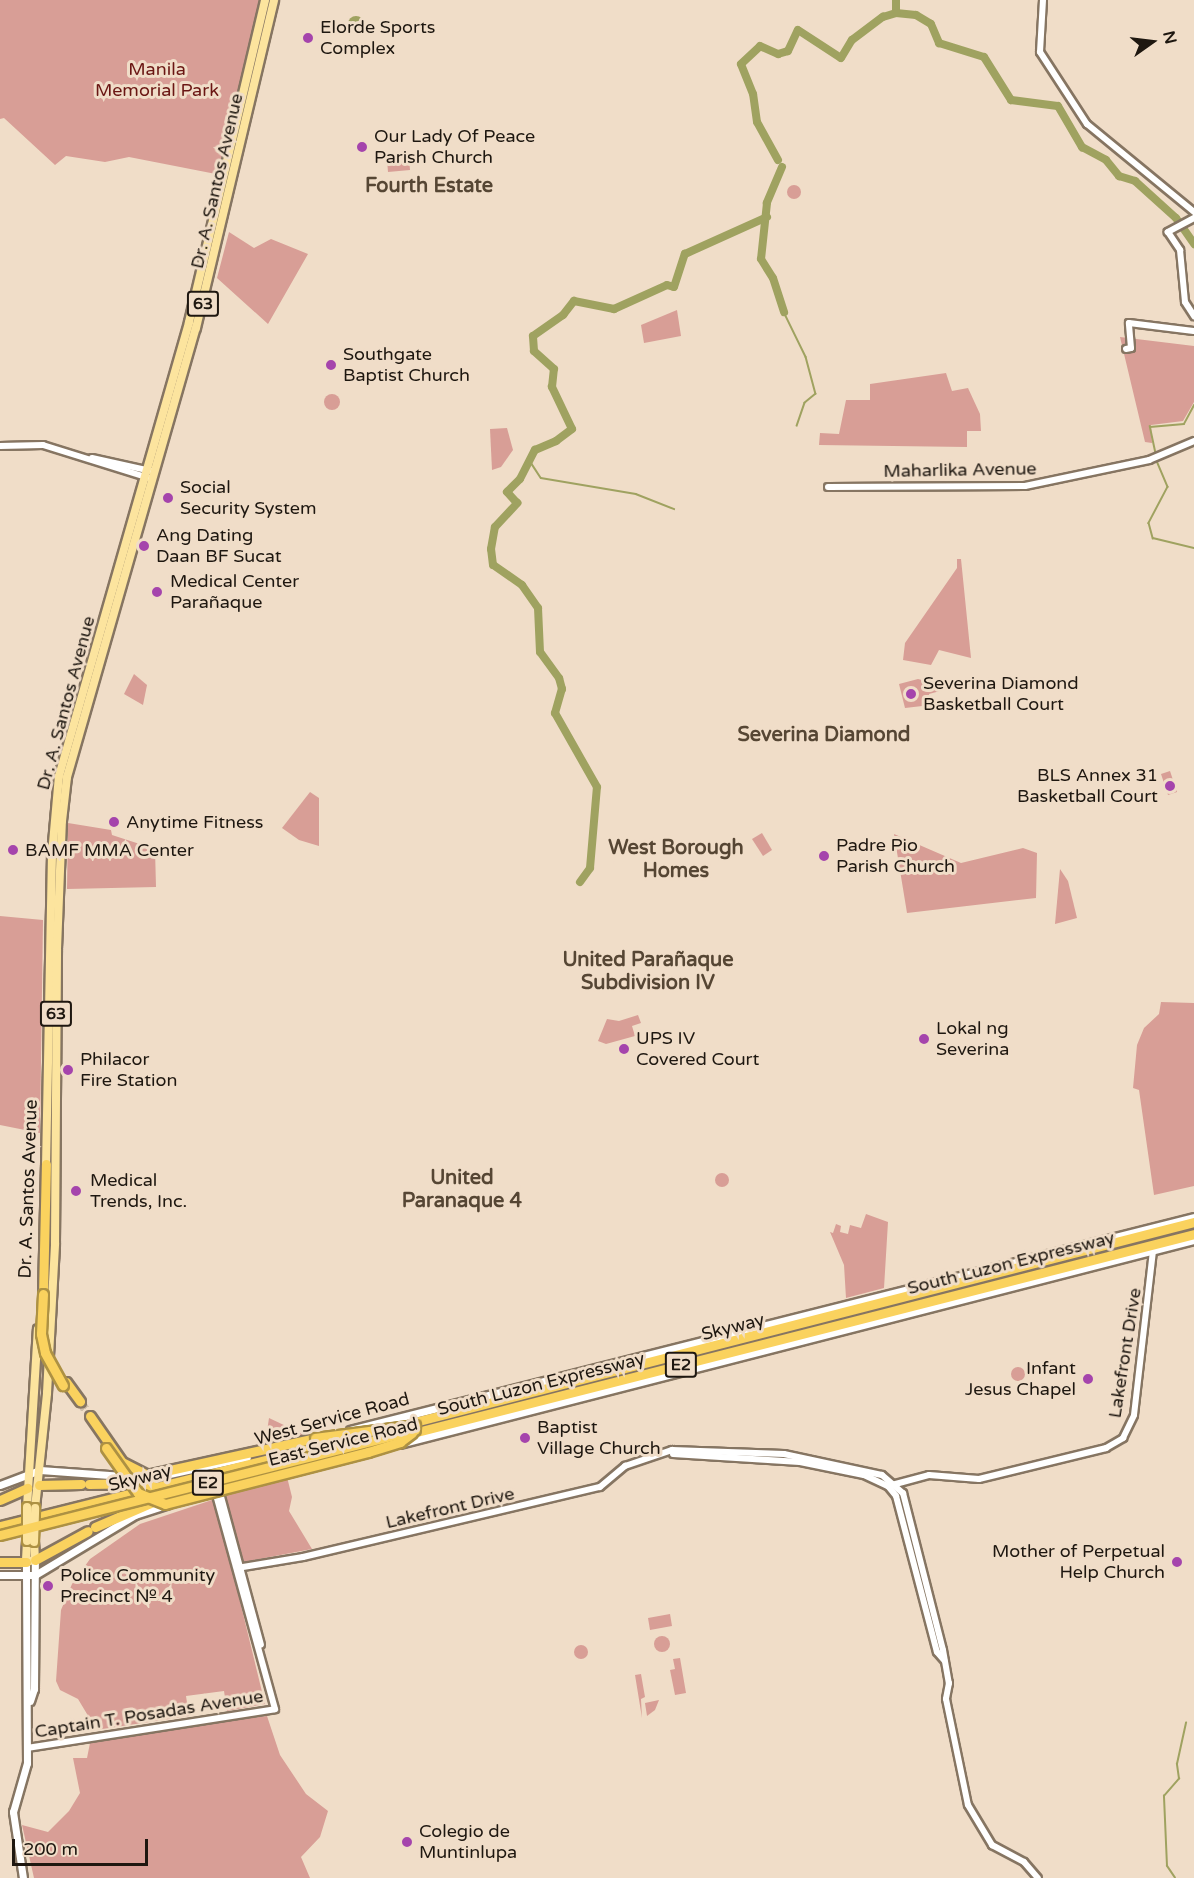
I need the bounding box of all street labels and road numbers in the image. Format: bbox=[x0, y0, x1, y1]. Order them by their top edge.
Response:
street label: Dr. A. Santos Avenue bbox=[186, 91, 248, 271]
road number: 63 bbox=[186, 291, 220, 317]
street label: Maharlika Avenue bbox=[883, 458, 1037, 482]
street label: Dr. A. Santos Avenue bbox=[32, 614, 100, 792]
road number: 63 bbox=[40, 1001, 72, 1027]
street label: Dr. A. Santos Avenue bbox=[14, 1099, 42, 1279]
street label: South Luzon Expressway bbox=[905, 1227, 1117, 1299]
street label: Lakefront Drive bbox=[1104, 1286, 1146, 1420]
street label: Skyway bbox=[699, 1309, 767, 1345]
street label: South Luzon Expressway bbox=[435, 1348, 647, 1420]
road number: E2 bbox=[664, 1352, 698, 1378]
street label: West Service Road bbox=[252, 1388, 412, 1450]
street label: East Service Road bbox=[266, 1413, 420, 1471]
street label: Skyway bbox=[106, 1460, 174, 1496]
road number: E2 bbox=[192, 1470, 224, 1496]
street label: Lakefront Drive bbox=[384, 1483, 516, 1533]
street label: Captain T. Posadas Avenue bbox=[33, 1685, 265, 1743]

